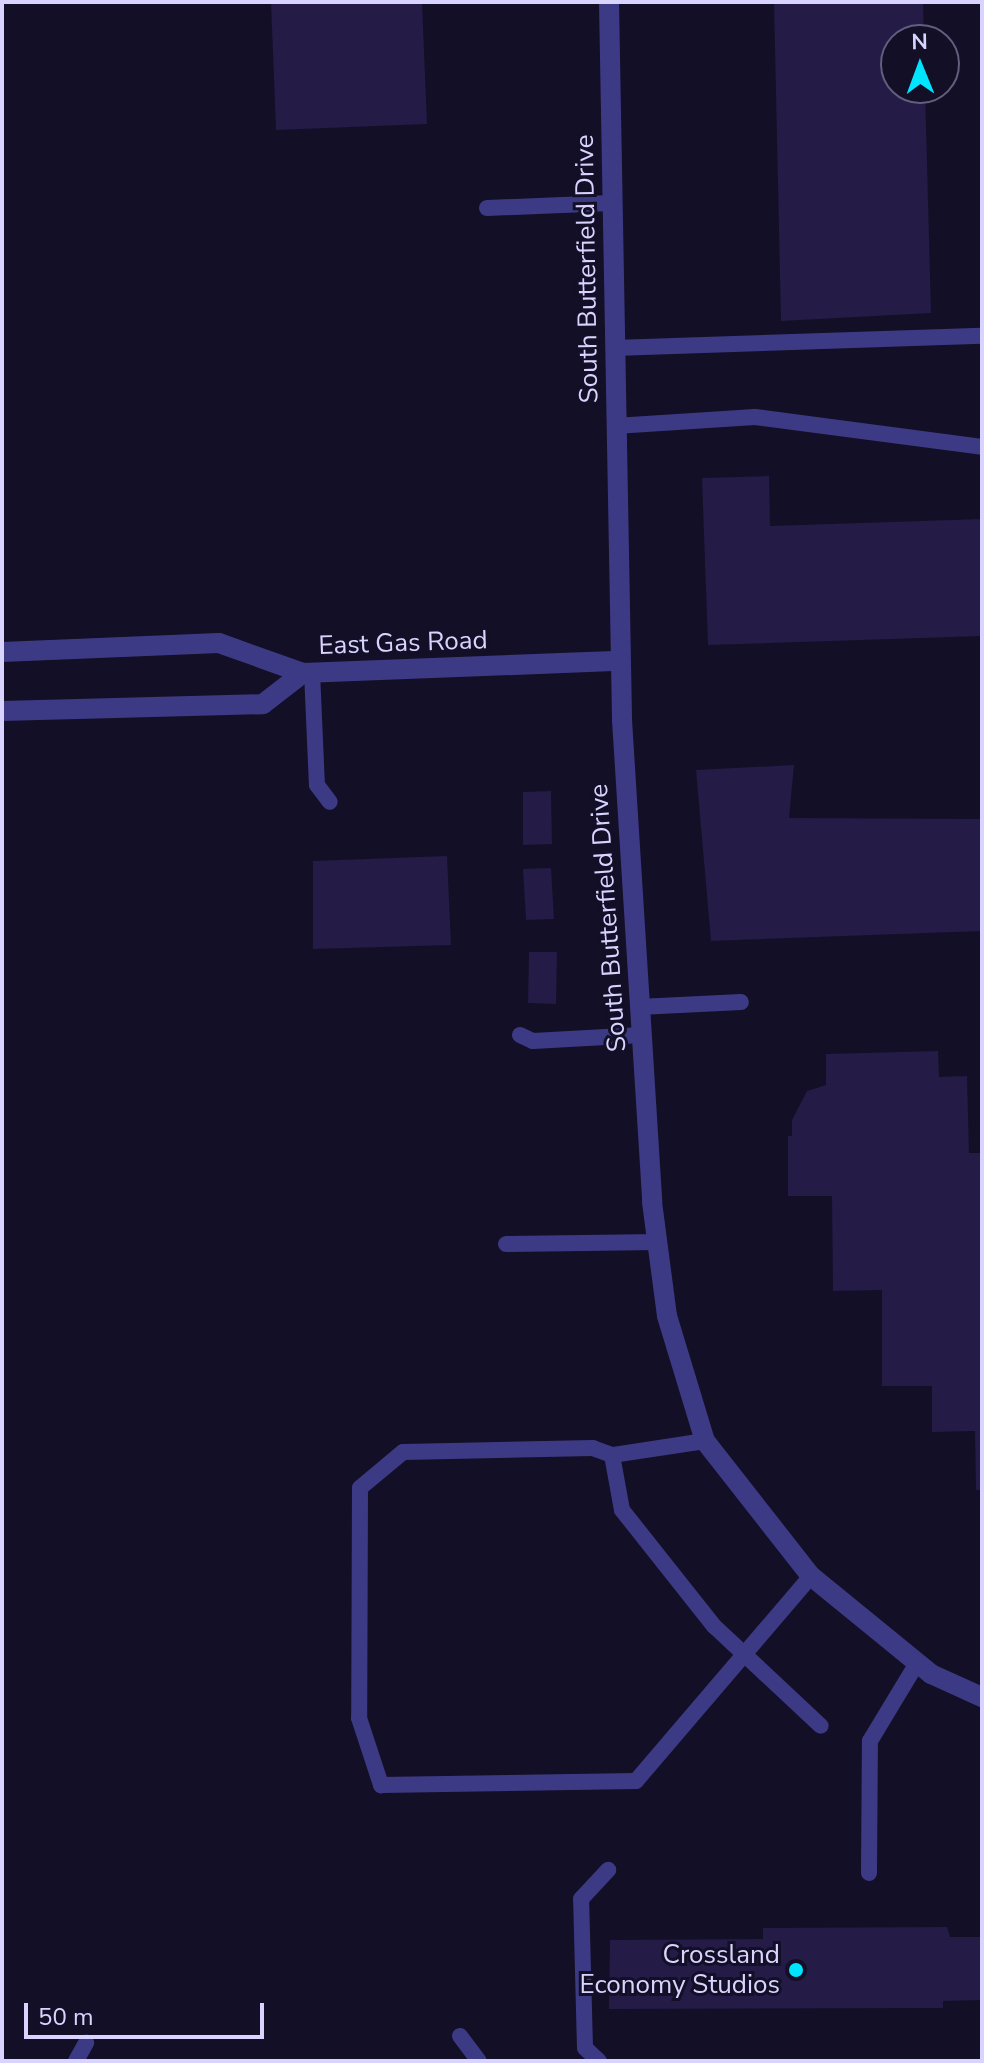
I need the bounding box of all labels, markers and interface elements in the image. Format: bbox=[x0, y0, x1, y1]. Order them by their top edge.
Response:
north arrow bbox=[880, 24, 960, 104]
text: N bbox=[911, 27, 928, 57]
street label: South Butterfield Drive bbox=[569, 134, 605, 404]
street label: East Gas Road bbox=[318, 624, 488, 662]
street label: South Butterfield Drive bbox=[583, 783, 633, 1053]
place label: Crossland Economy Studios bbox=[580, 1939, 780, 2000]
marker: Crossland Economy Studios bbox=[787, 1961, 805, 1979]
scale bar bbox=[28, 1987, 268, 2037]
text: 50 m bbox=[38, 2001, 94, 2033]

